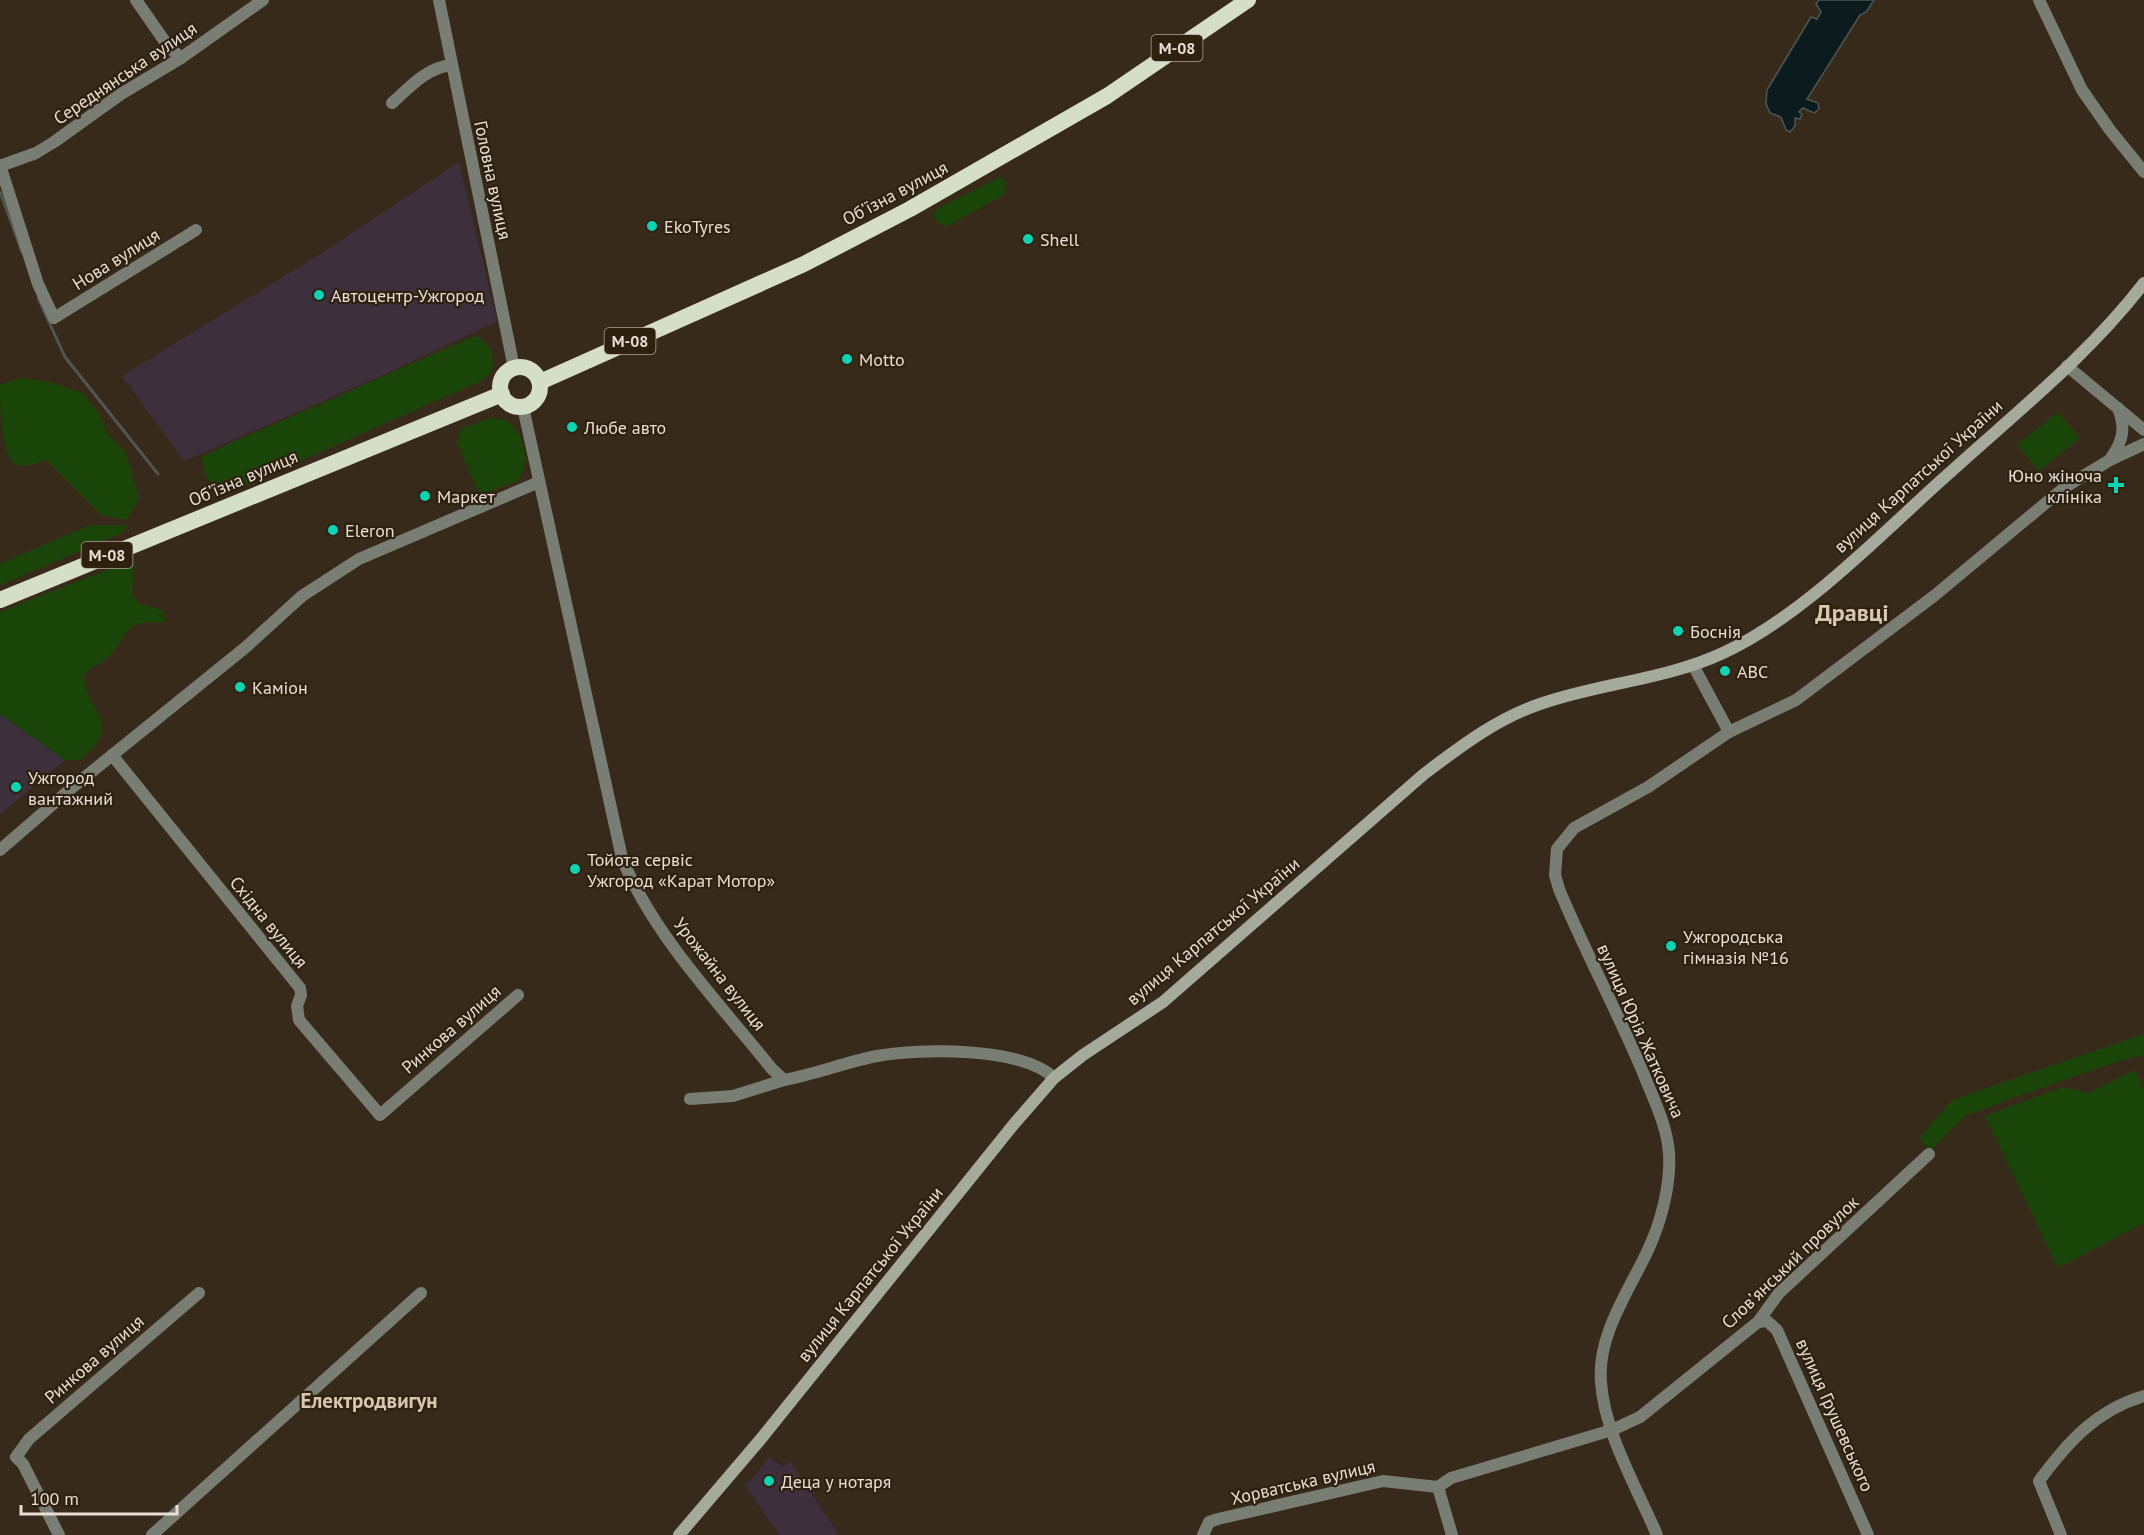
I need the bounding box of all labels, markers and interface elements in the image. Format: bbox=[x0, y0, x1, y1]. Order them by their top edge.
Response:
street label: Середнянська вулиця bbox=[49, 16, 201, 130]
road number: М-08 bbox=[1152, 35, 1202, 61]
street label: Головна вулиця bbox=[469, 118, 517, 242]
street label: Обʼїзна вулиця bbox=[838, 156, 952, 230]
place label: EkoTyres bbox=[664, 215, 731, 238]
marker: EkoTyres bbox=[645, 219, 659, 233]
street label: Нова вулиця bbox=[68, 223, 164, 295]
place label: Shell bbox=[1040, 228, 1080, 251]
marker: Shell bbox=[1021, 232, 1035, 246]
place label: Автоцентр-Ужгород bbox=[331, 284, 485, 307]
marker: Автоцентр-Ужгород bbox=[312, 288, 326, 302]
road number: М-08 bbox=[604, 328, 656, 354]
place label: Motto bbox=[859, 348, 905, 371]
marker: Motto bbox=[840, 352, 854, 366]
street label: вулиця Карпатської України bbox=[1829, 394, 2007, 558]
place label: Любе авто bbox=[583, 416, 666, 439]
marker: Любе авто bbox=[565, 420, 579, 434]
street label: Обʼїзна вулиця bbox=[185, 445, 301, 511]
place label: Юно жіноча клініка bbox=[2008, 464, 2102, 508]
marker: Юно жіноча клініка bbox=[2107, 476, 2125, 494]
place label: Маркет bbox=[437, 485, 495, 508]
marker: Маркет bbox=[418, 489, 432, 503]
place label: Eleron bbox=[345, 519, 395, 542]
marker: Eleron bbox=[326, 523, 340, 537]
road number: М-08 bbox=[82, 542, 132, 568]
district label: Дравці bbox=[1815, 597, 1889, 628]
place label: Боснія bbox=[1690, 620, 1741, 643]
marker: Боснія bbox=[1671, 624, 1685, 638]
place label: ABC bbox=[1737, 660, 1768, 683]
marker: ABC bbox=[1718, 664, 1732, 678]
place label: Каміон bbox=[252, 676, 308, 699]
marker: Каміон bbox=[233, 680, 247, 694]
place label: Ужгород вантажний bbox=[28, 766, 113, 810]
marker: Ужгород вантажний bbox=[9, 780, 23, 794]
place label: Тойота сервіс Ужгород «Карат Мотор» bbox=[587, 848, 775, 892]
street label: вулиця Карпатської України bbox=[1122, 852, 1304, 1010]
marker: Тойота сервіс Ужгород «Карат Мотор» bbox=[568, 862, 582, 876]
street label: Східна вулиця bbox=[225, 871, 313, 973]
street label: Урожайна вулиця bbox=[669, 913, 771, 1035]
place label: Ужгородська гімназія №16 bbox=[1683, 925, 1789, 969]
marker: Ужгородська гімназія №16 bbox=[1664, 939, 1678, 953]
street label: вулиця Юрія Жатковича bbox=[1592, 940, 1690, 1122]
street label: Ринкова вулиця bbox=[397, 980, 505, 1078]
street label: вулиця Карпатської України bbox=[792, 1182, 948, 1366]
street label: Словʼянський провулок bbox=[1716, 1190, 1864, 1334]
street label: Ринкова вулиця bbox=[40, 1310, 148, 1408]
street label: вулиця Грушевського bbox=[1791, 1335, 1879, 1495]
district label: Електродвигун bbox=[301, 1387, 437, 1414]
street label: Хорватська вулиця bbox=[1228, 1454, 1378, 1510]
place label: Деца у нотаря bbox=[781, 1470, 891, 1493]
marker: Деца у нотаря bbox=[762, 1474, 776, 1488]
scale bar bbox=[21, 1478, 177, 1516]
text: 100 m bbox=[30, 1487, 79, 1510]

